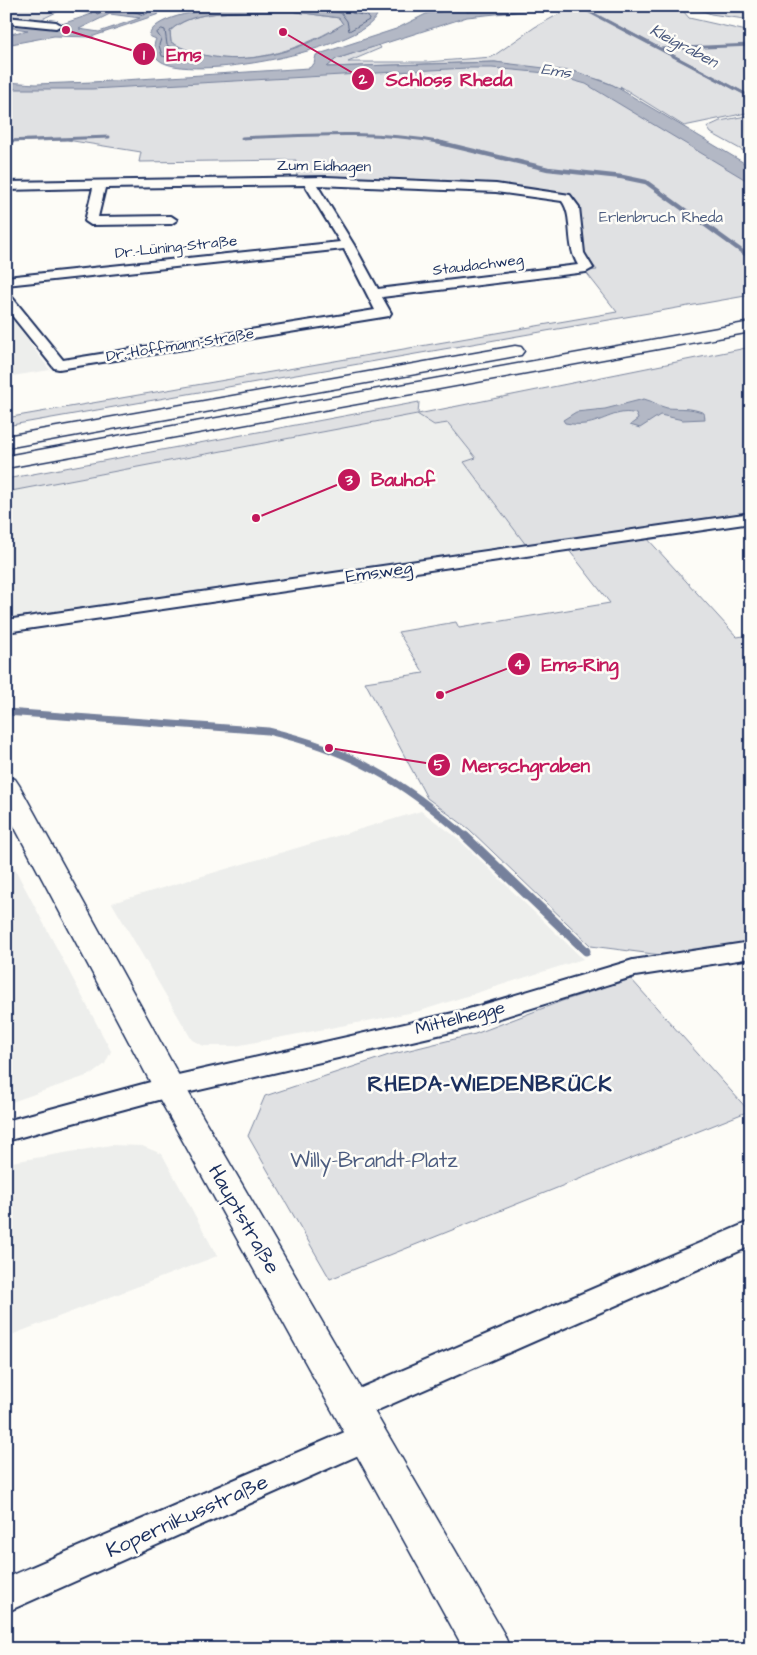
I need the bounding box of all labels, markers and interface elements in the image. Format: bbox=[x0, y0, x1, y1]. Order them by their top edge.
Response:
water label: Kleigraben bbox=[646, 19, 724, 75]
callout: Ems bbox=[131, 37, 212, 71]
text: Ems bbox=[166, 42, 202, 69]
text: 1 bbox=[143, 45, 145, 66]
water label: Ems bbox=[539, 58, 573, 84]
callout: Schloss Rheda bbox=[351, 62, 522, 96]
text: Schloss Rheda bbox=[385, 67, 513, 94]
text: 2 bbox=[358, 69, 368, 90]
street label: Zum Eidhagen bbox=[277, 155, 372, 178]
park label: Erlenbruch Rheda bbox=[599, 207, 723, 228]
street label: Dr.-Lüning-Straße bbox=[114, 230, 238, 265]
street label: Staudachweg bbox=[431, 249, 525, 282]
street label: Dr.-Hoffmann-Straße bbox=[105, 323, 255, 367]
callout: Bauhof bbox=[336, 463, 445, 497]
text: Bauhof bbox=[371, 467, 436, 494]
text: 3 bbox=[344, 470, 353, 491]
street label: Emsweg bbox=[344, 555, 414, 590]
callout: Ems-Ring bbox=[506, 647, 628, 681]
text: Ems-Ring bbox=[541, 652, 619, 680]
text: 4 bbox=[514, 654, 525, 675]
callout: Merschgraben bbox=[427, 748, 600, 782]
text: Merschgraben bbox=[462, 753, 590, 781]
text: 5 bbox=[434, 755, 445, 776]
street label: Mittelhegge bbox=[412, 995, 508, 1042]
district label: RHEDA-WIEDENBRÜCK bbox=[368, 1069, 612, 1100]
park label: Willy-Brandt-Platz bbox=[290, 1146, 458, 1177]
street label: Hauptstraße bbox=[200, 1159, 287, 1280]
street label: Kopernikusstraße bbox=[101, 1467, 273, 1566]

